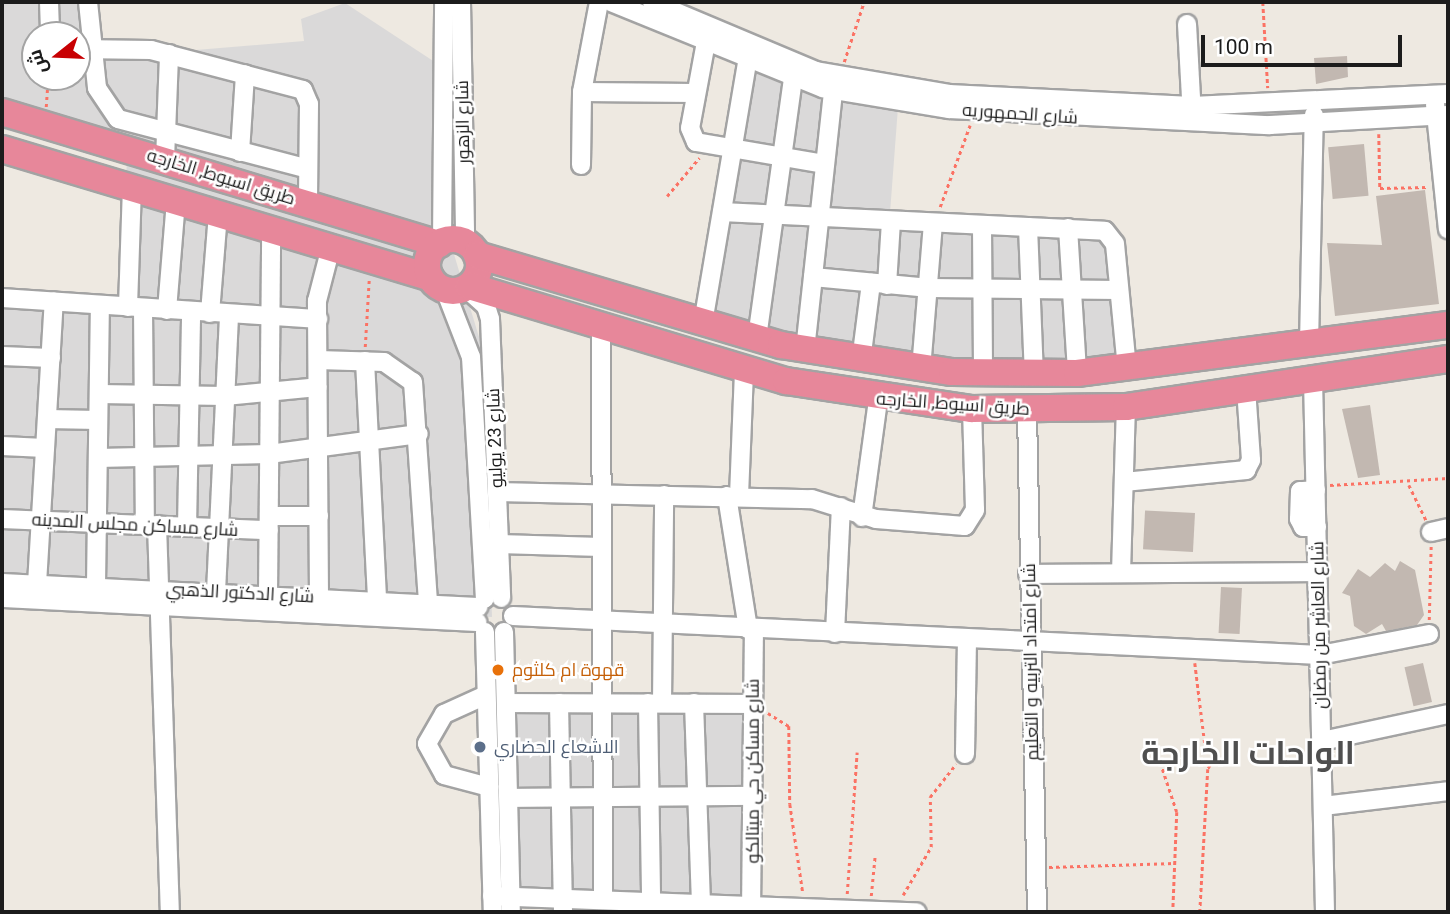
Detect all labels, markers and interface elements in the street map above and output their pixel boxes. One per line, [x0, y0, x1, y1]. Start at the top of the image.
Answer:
north arrow [21, 21, 91, 91]
scale bar [1205, 21, 1406, 65]
text: 100 m [1214, 35, 1273, 59]
text: ش [23, 47, 52, 77]
street label: شارع الزهور [451, 80, 475, 164]
street label: شارع الجمهوريه [961, 99, 1079, 129]
street label: طريق اسيوط, الخارجه [144, 144, 298, 210]
street label: شارع 23 يوليو [482, 388, 508, 488]
street label: طريق اسيوط, الخارجه [876, 388, 1030, 420]
street label: شارع مساكن مجلس المدينه [31, 509, 239, 541]
street label: شارع العاشر من رمضان [1307, 541, 1331, 709]
street label: شارع امتداد التربيه و التعليم [1018, 563, 1044, 761]
street label: شارع الدكتور الذهبي [165, 578, 315, 608]
place label: قهوة ام كلثوم [512, 659, 625, 681]
marker: قهوة ام كلثوم [490, 662, 506, 678]
street label: شارع مساكن حي ميتالكو [742, 679, 764, 863]
district label: الواحات الخارجة [1141, 734, 1355, 772]
place label: الاشعاع الحضاري [494, 736, 619, 758]
marker: الاشعاع الحضاري [472, 739, 488, 755]

